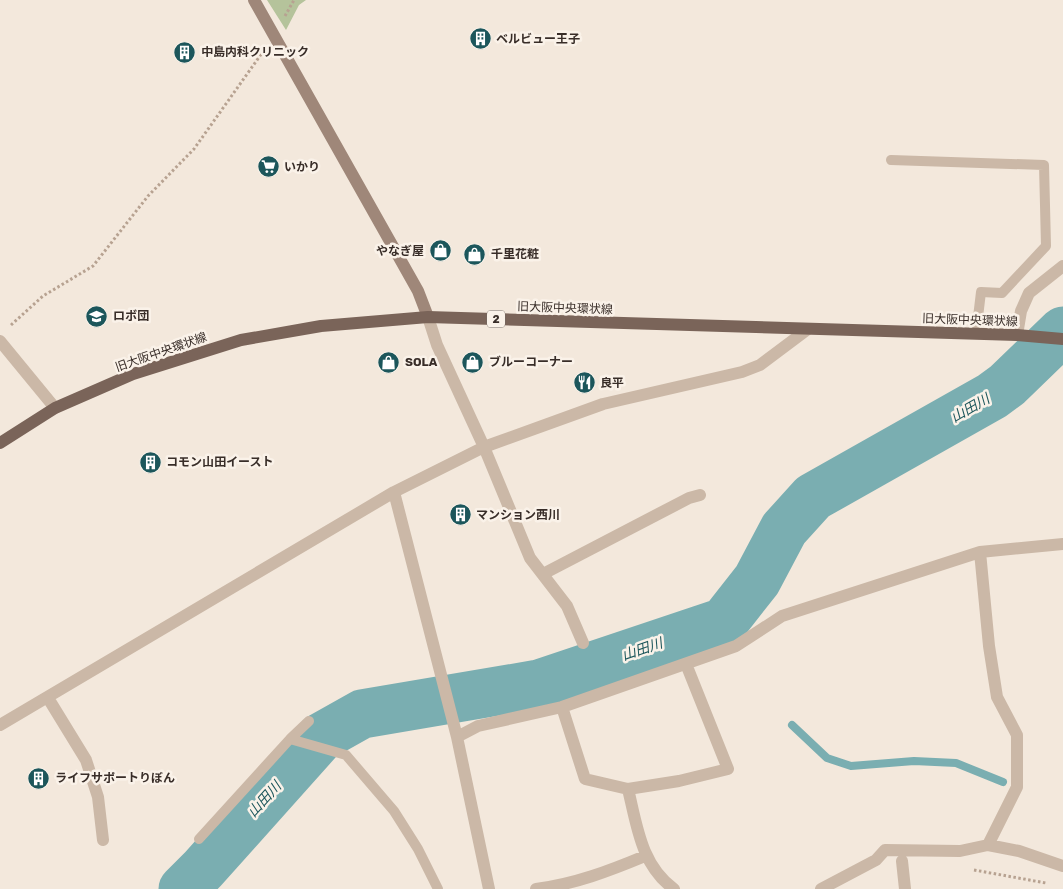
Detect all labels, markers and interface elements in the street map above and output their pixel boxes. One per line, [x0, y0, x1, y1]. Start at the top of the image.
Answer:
building icon: ベルビュー王子 [468, 27, 492, 51]
place label: ベルビュー王子 [496, 32, 580, 46]
building icon: 中島内科クリニック [173, 40, 197, 64]
place label: 中島内科クリニック [201, 45, 309, 59]
supermarket icon: いかり [256, 155, 280, 179]
place label: いかり [284, 160, 320, 174]
shop icon: やなぎ屋 [428, 239, 452, 263]
shop icon: 千里花粧 [463, 242, 487, 266]
place label: やなぎ屋 [376, 244, 424, 258]
place label: 千里花粧 [491, 247, 539, 261]
street label: 旧大阪中央環状線 [517, 299, 613, 317]
school or university icon: ロボ団 [85, 304, 109, 328]
place label: ロボ団 [113, 309, 149, 323]
road number: 2 [487, 310, 505, 328]
street label: 旧大阪中央環状線 [922, 311, 1018, 329]
street label: 旧大阪中央環状線 [113, 330, 209, 374]
shop icon: SOLA [377, 350, 401, 374]
shop icon: ブルーコーナー [461, 350, 485, 374]
place label: SOLA [405, 355, 438, 369]
place label: ブルーコーナー [489, 355, 573, 369]
restaurant icon: 良平 [572, 371, 596, 395]
place label: 良平 [600, 376, 624, 390]
water label: 山田川 [948, 390, 994, 426]
building icon: コモン山田イースト [138, 450, 162, 474]
place label: コモン山田イースト [166, 455, 273, 469]
building icon: マンション西川 [448, 503, 472, 527]
place label: マンション西川 [476, 508, 560, 522]
water label: 山田川 [620, 634, 667, 664]
building icon: ライフサポートりぼん [27, 766, 51, 790]
place label: ライフサポートりぼん [55, 771, 175, 785]
water label: 山田川 [244, 777, 286, 821]

